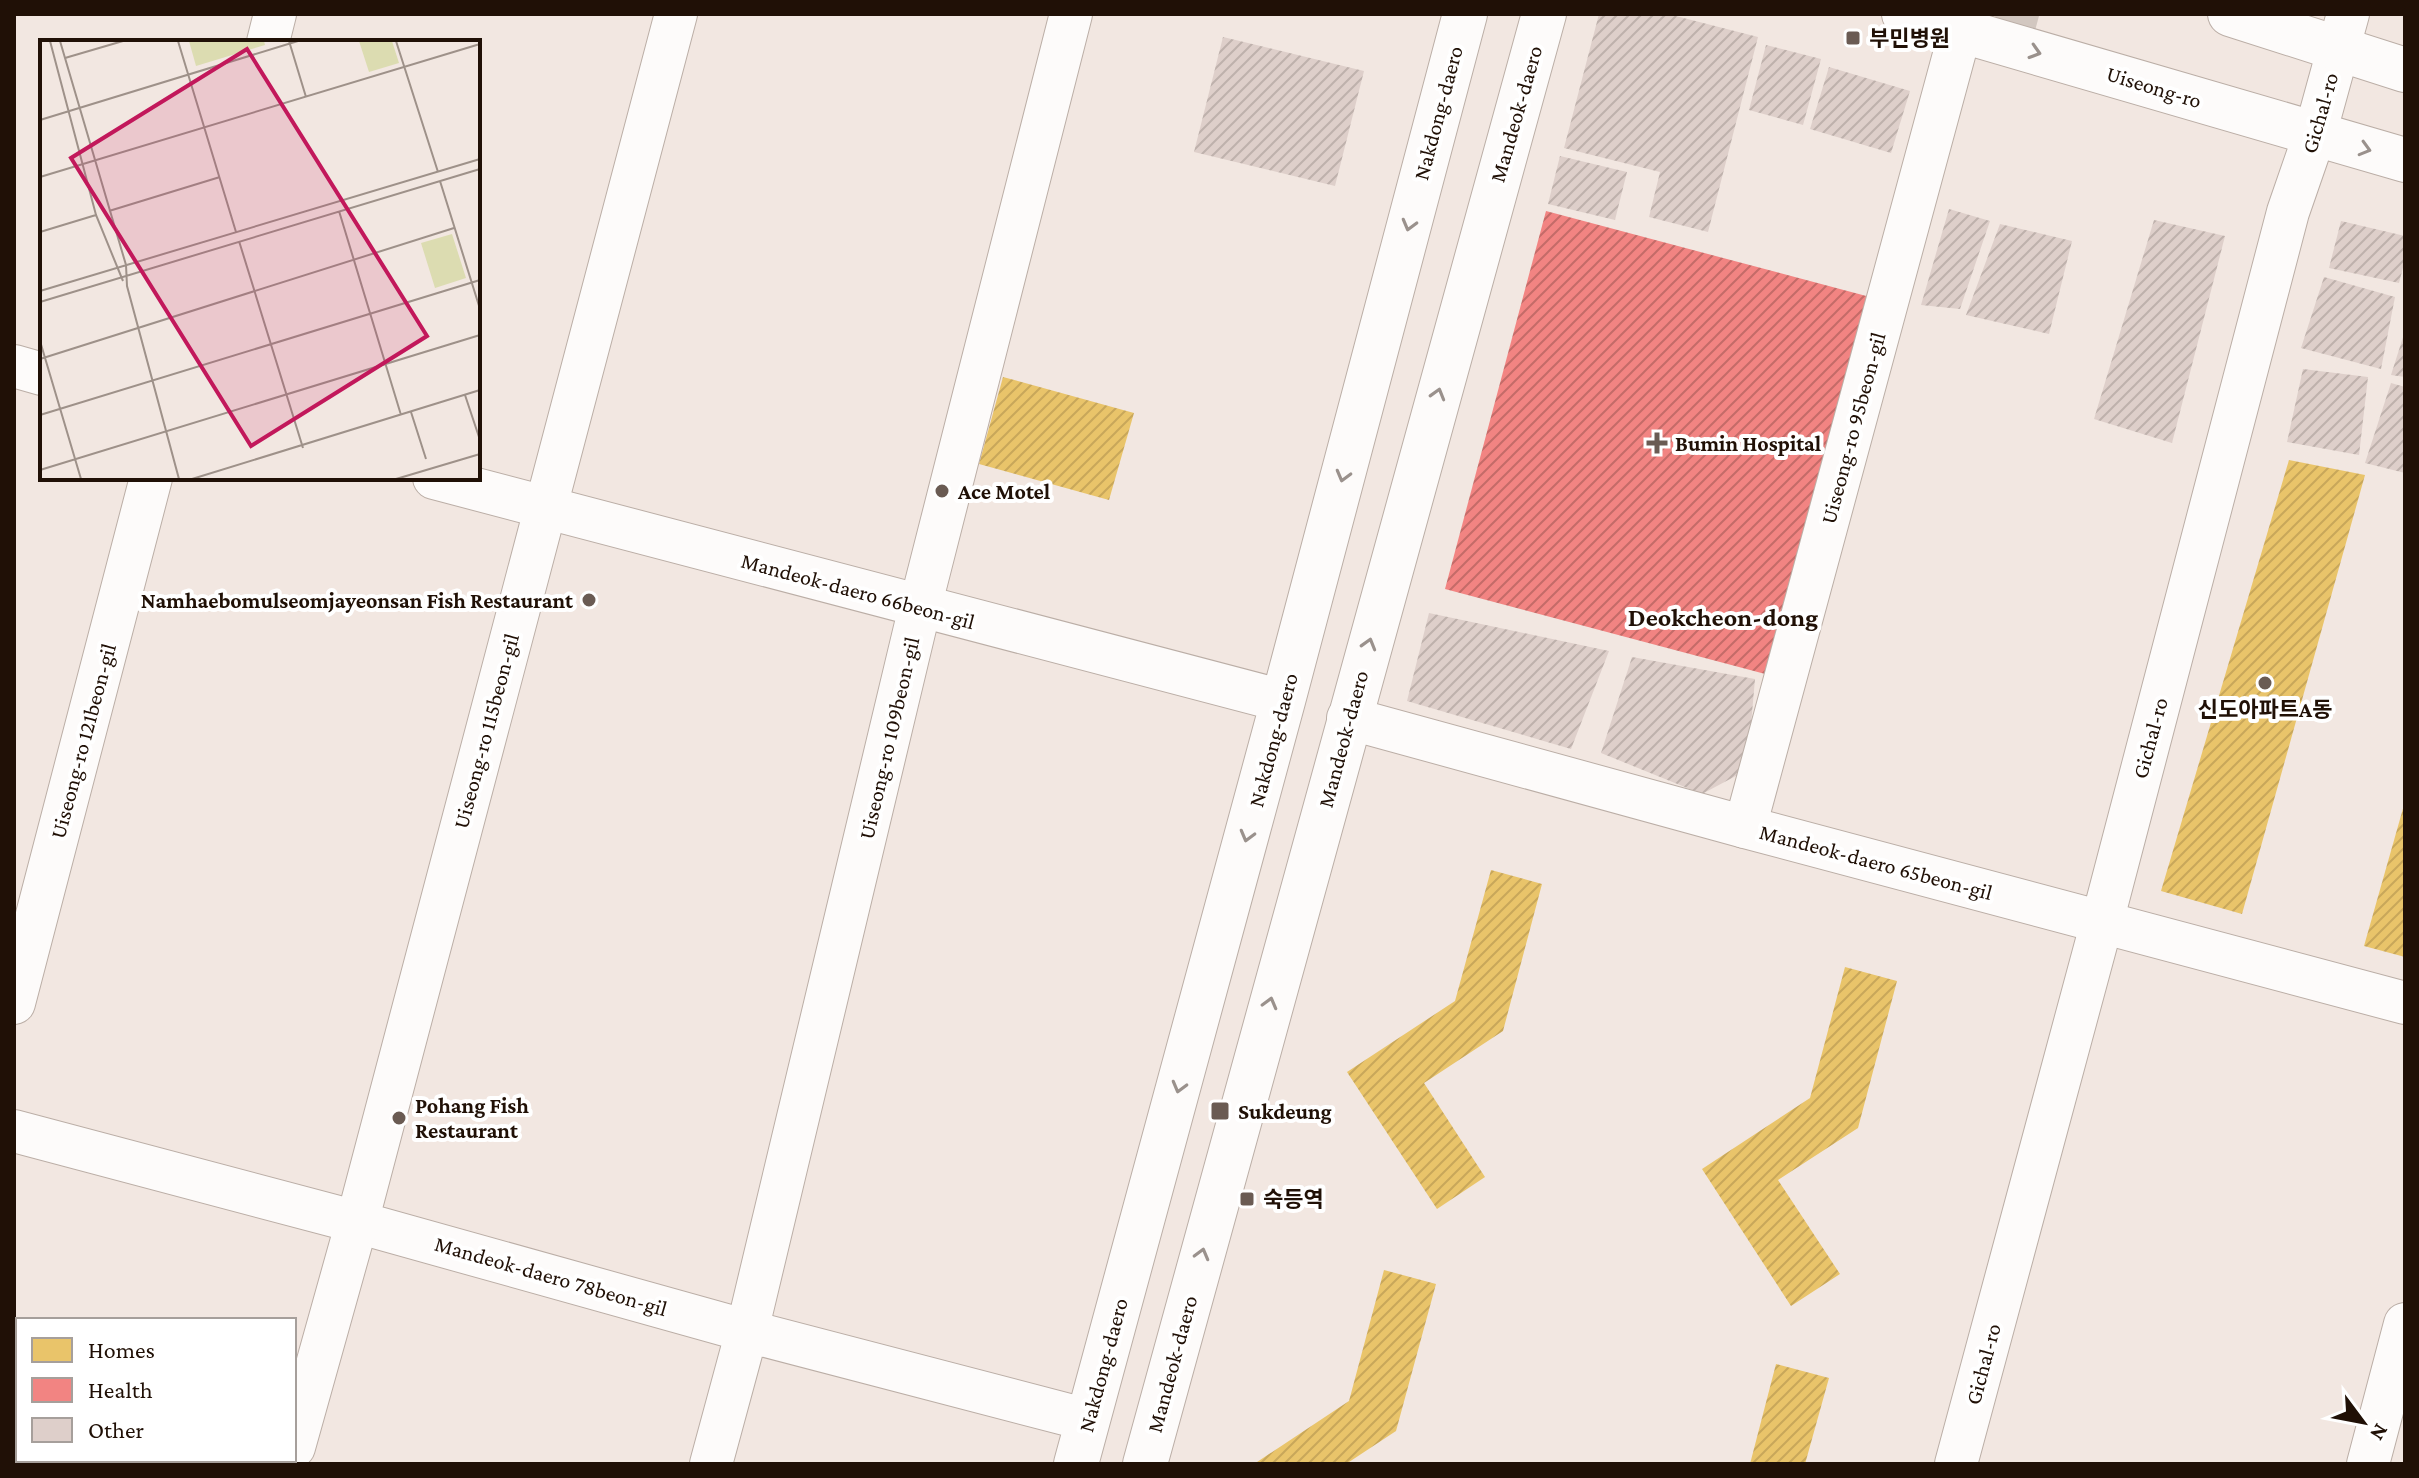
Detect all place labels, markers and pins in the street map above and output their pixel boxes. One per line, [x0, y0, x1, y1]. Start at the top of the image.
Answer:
place label: 부민병원 [1869, 26, 1950, 51]
marker: 부민병원 [1844, 29, 1862, 47]
place label: Bumin Hospital [1675, 431, 1822, 456]
marker: Bumin Hospital [1646, 432, 1668, 454]
place label: Ace Motel [957, 479, 1051, 504]
marker: Ace Motel [933, 482, 951, 500]
place label: Namhaebomulseomjayeonsan Fish Restaurant [141, 588, 574, 613]
marker: Namhaebomulseomjayeonsan Fish Restaurant [580, 591, 598, 609]
marker: 신도아파트A동 [2256, 674, 2274, 692]
place label: 신도아파트A동 [2198, 697, 2332, 722]
place label: Pohang Fish Restaurant [415, 1093, 529, 1143]
place label: Sukdeung [1238, 1099, 1332, 1124]
marker: Sukdeung [1209, 1100, 1231, 1122]
marker: Pohang Fish Restaurant [390, 1109, 408, 1127]
place label: 숙등역 [1263, 1187, 1324, 1212]
marker: 숙등역 [1238, 1190, 1256, 1208]

